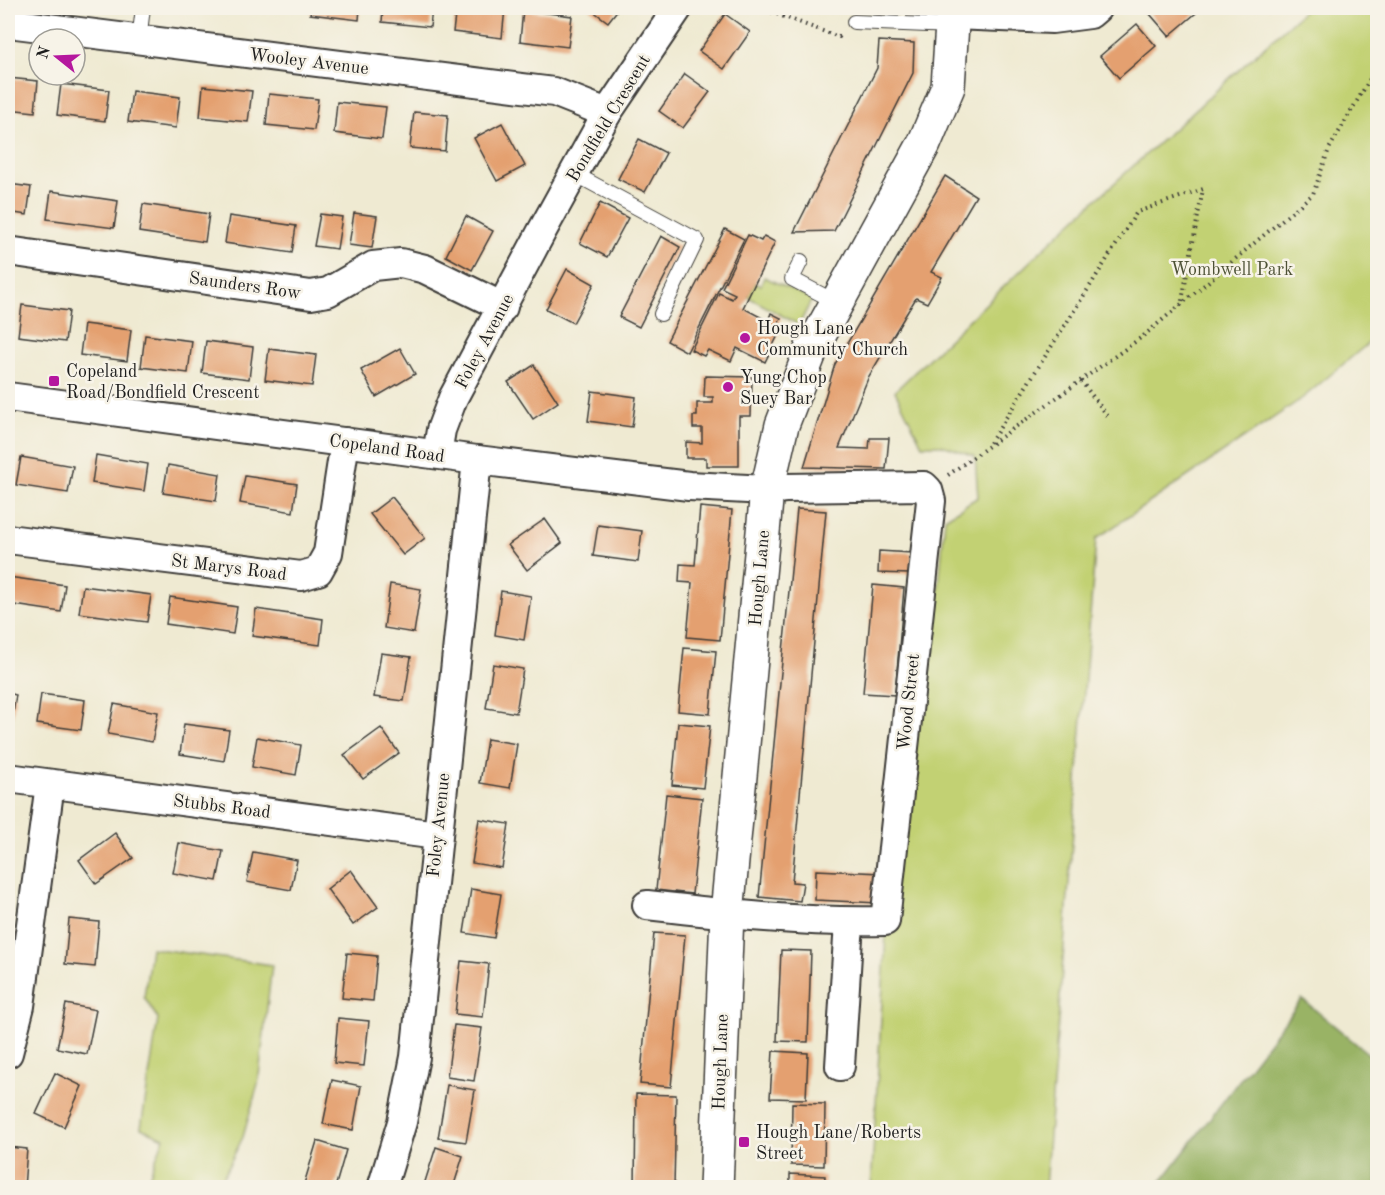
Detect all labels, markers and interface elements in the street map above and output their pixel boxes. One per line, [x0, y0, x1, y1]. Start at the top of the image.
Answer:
north arrow [27, 27, 87, 87]
text: N [35, 44, 54, 61]
street label: Wooley Avenue [248, 46, 370, 78]
street label: Bondfield Crescent [564, 52, 654, 185]
park label: Wombwell Park [1171, 261, 1293, 279]
street label: Saunders Row [188, 269, 302, 303]
street label: Foley Avenue [452, 291, 517, 392]
place label: Hough Lane Community Church [757, 320, 908, 359]
marker: Hough Lane Community Church [738, 331, 752, 345]
place label: Copeland Road/Bondfield Crescent [66, 363, 259, 402]
place label: Yung Chop Suey Bar [740, 369, 827, 408]
marker: Copeland Road/Bondfield Crescent [47, 374, 61, 388]
marker: Yung Chop Suey Bar [721, 380, 735, 394]
street label: Copeland Road [328, 432, 446, 466]
street label: Hough Lane [747, 529, 773, 627]
street label: St Marys Road [170, 552, 288, 584]
street label: Wood Street [895, 653, 923, 752]
street label: Foley Avenue [425, 772, 453, 878]
street label: Stubbs Road [172, 792, 272, 822]
street label: Hough Lane [710, 1014, 732, 1110]
place label: Hough Lane/Roberts Street [756, 1124, 921, 1163]
marker: Hough Lane/Roberts Street [737, 1135, 751, 1149]

